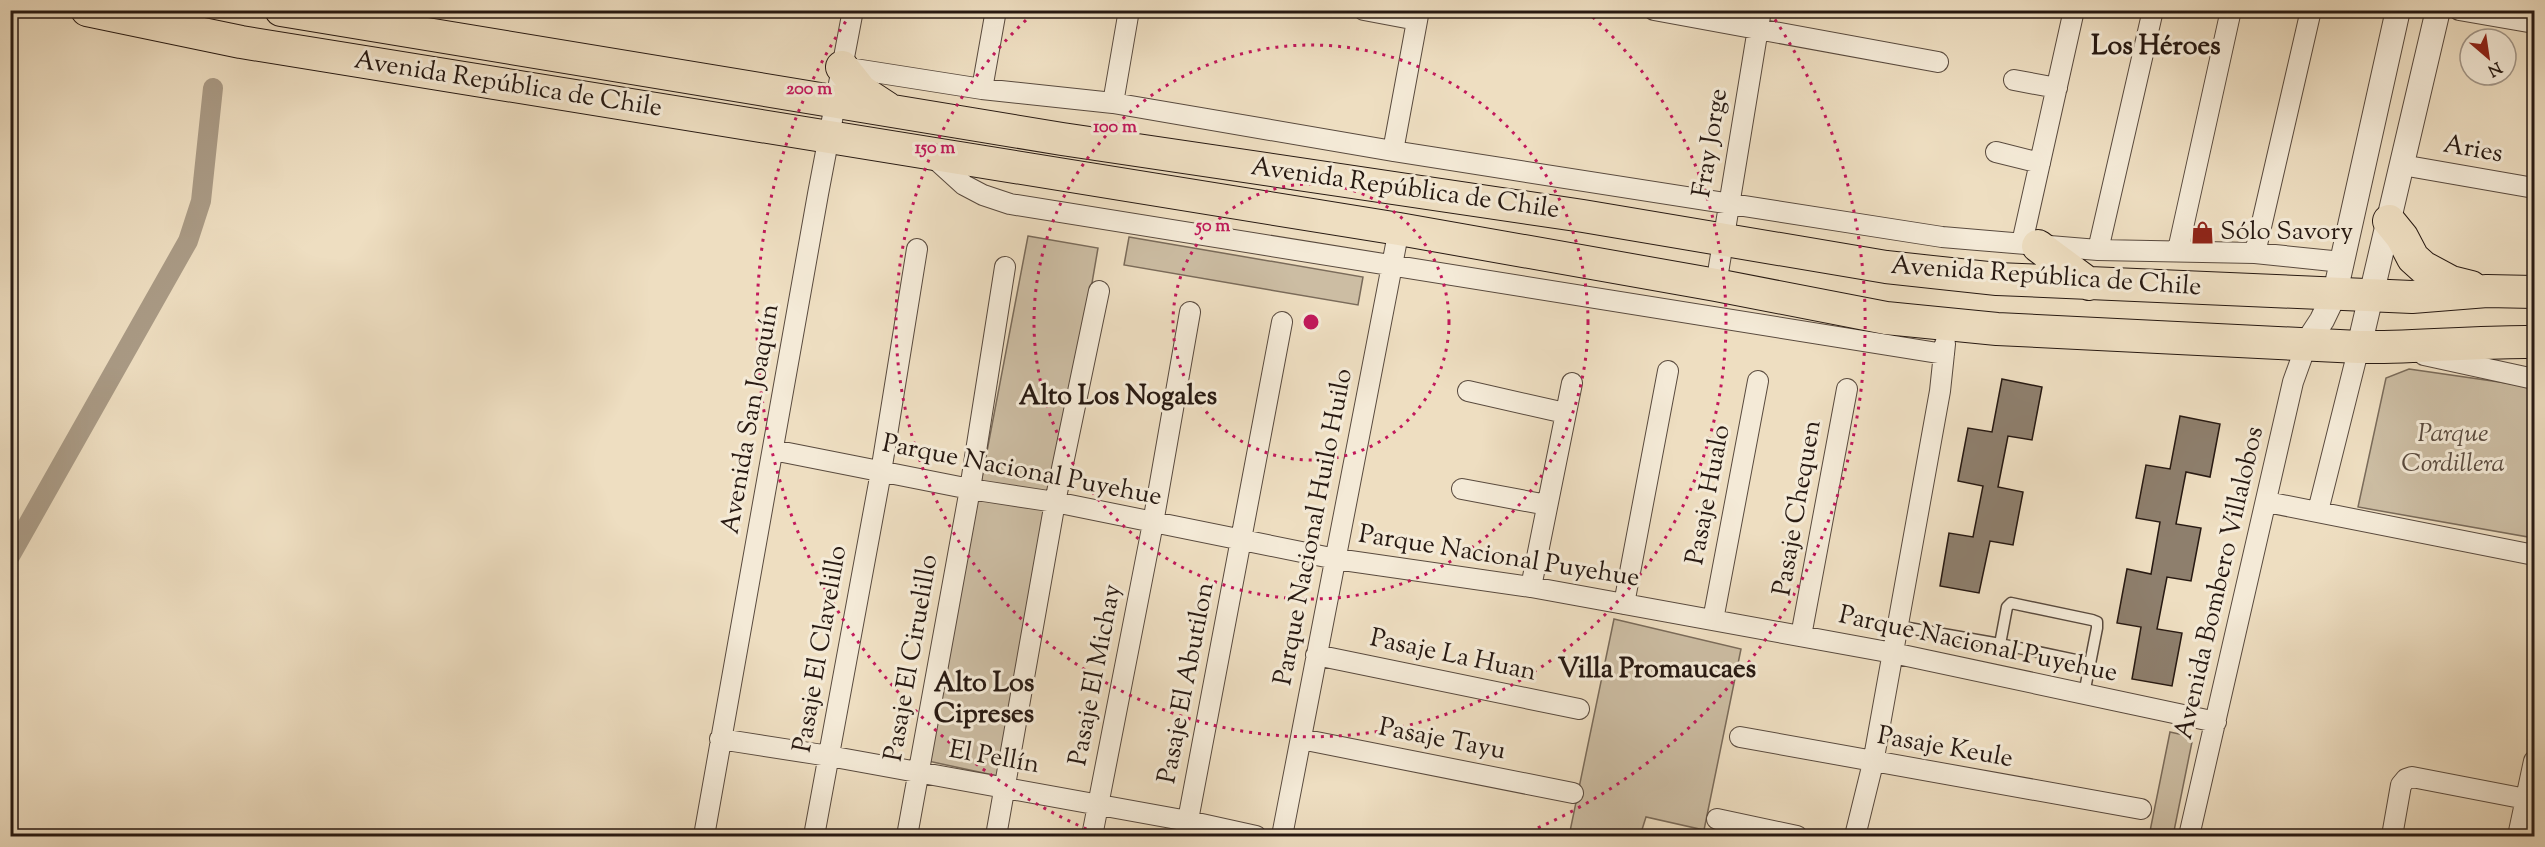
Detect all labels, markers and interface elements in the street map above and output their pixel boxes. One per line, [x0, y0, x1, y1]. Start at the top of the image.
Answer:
north arrow [2458, 27, 2518, 87]
district label: Los Héroes [2091, 28, 2221, 67]
street label: Avenida República de Chile [351, 42, 665, 128]
text: N [2483, 55, 2505, 81]
text: 200 m [786, 77, 832, 103]
street label: Fray Jorge [1684, 86, 1738, 200]
text: 100 m [1093, 115, 1137, 141]
street label: Aries [2440, 127, 2506, 173]
text: 150 m [915, 136, 955, 162]
street label: Avenida República de Chile [1248, 149, 1562, 229]
text: 50 m [1194, 214, 1230, 240]
place label: Sólo Savory [2220, 214, 2353, 251]
shop icon: Sólo Savory [2189, 219, 2215, 245]
street label: Avenida República de Chile [1890, 248, 2202, 306]
street label: Avenida San Joaquín [713, 301, 789, 537]
centre of rings [1301, 312, 1321, 332]
street label: Parque Nacional Huilo Huilo [1265, 365, 1363, 689]
district label: Alto Los Nogales [1019, 378, 1218, 417]
park label: Parque Cordillera [2401, 416, 2505, 483]
street label: Pasaje Chequen [1764, 417, 1832, 599]
street label: Pasaje Hualo [1677, 422, 1741, 568]
street label: Avenida Bombero Villalobos [2166, 423, 2274, 743]
street label: Parque Nacional Puyehue [879, 426, 1165, 516]
street label: Parque Nacional Puyehue [1356, 517, 1642, 597]
street label: Pasaje El Clavelillo [785, 543, 857, 755]
street label: Pasaje El Ciruelillo [876, 552, 948, 764]
street label: Pasaje El Abutilon [1149, 579, 1225, 787]
street label: Pasaje El Michay [1060, 581, 1132, 769]
street label: Parque Nacional Puyehue [1835, 597, 2121, 693]
street label: Pasaje La Huan [1366, 620, 1540, 692]
district label: Villa Promaucaes [1558, 651, 1757, 690]
district label: Alto Los Cipreses [934, 665, 1035, 735]
street label: Pasaje Tayu [1375, 710, 1509, 770]
street label: Pasaje Keule [1874, 718, 2016, 778]
street label: El Pellín [946, 732, 1042, 784]

